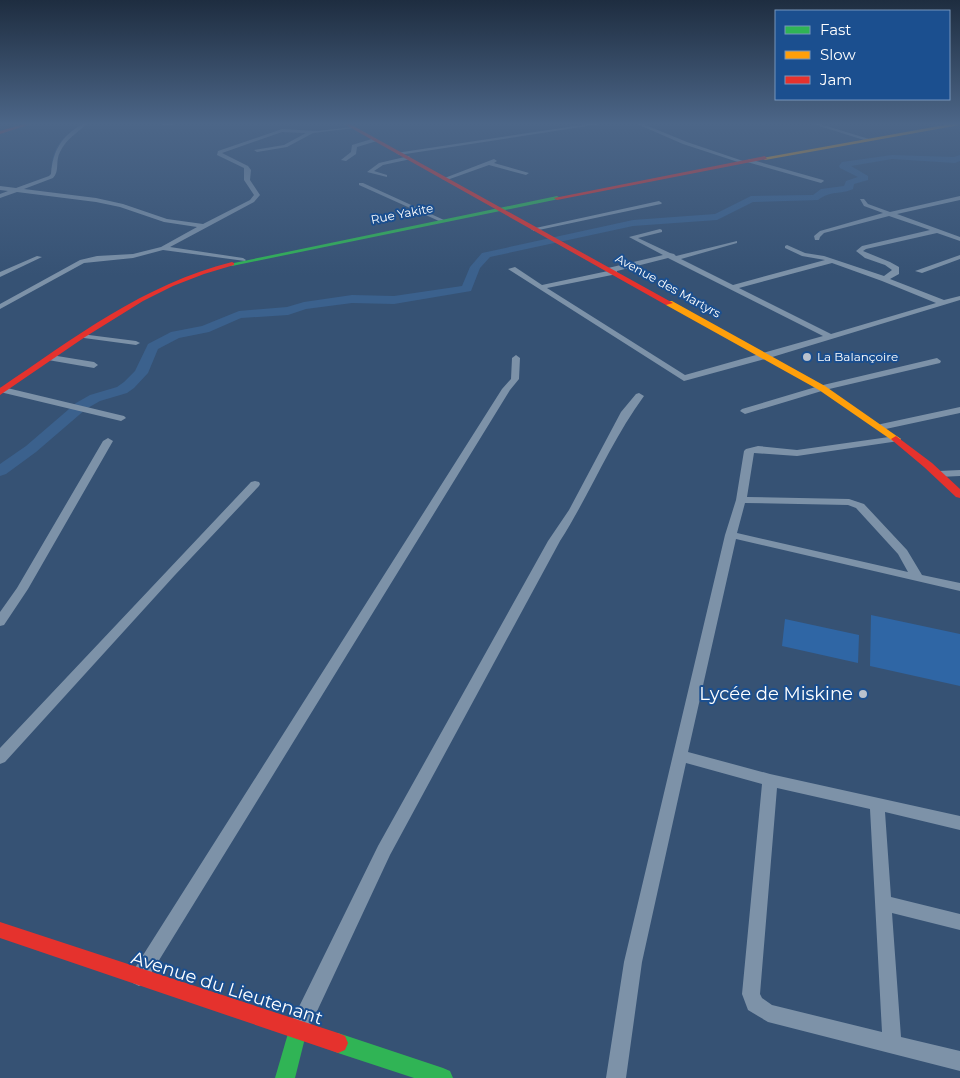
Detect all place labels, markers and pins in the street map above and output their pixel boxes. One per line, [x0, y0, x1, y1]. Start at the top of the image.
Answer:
place label: La Balançoire [817, 349, 898, 364]
marker: La Balançoire [801, 351, 813, 363]
place label: Lycée de Miskine [699, 683, 853, 705]
marker: Lycée de Miskine [857, 688, 869, 700]

